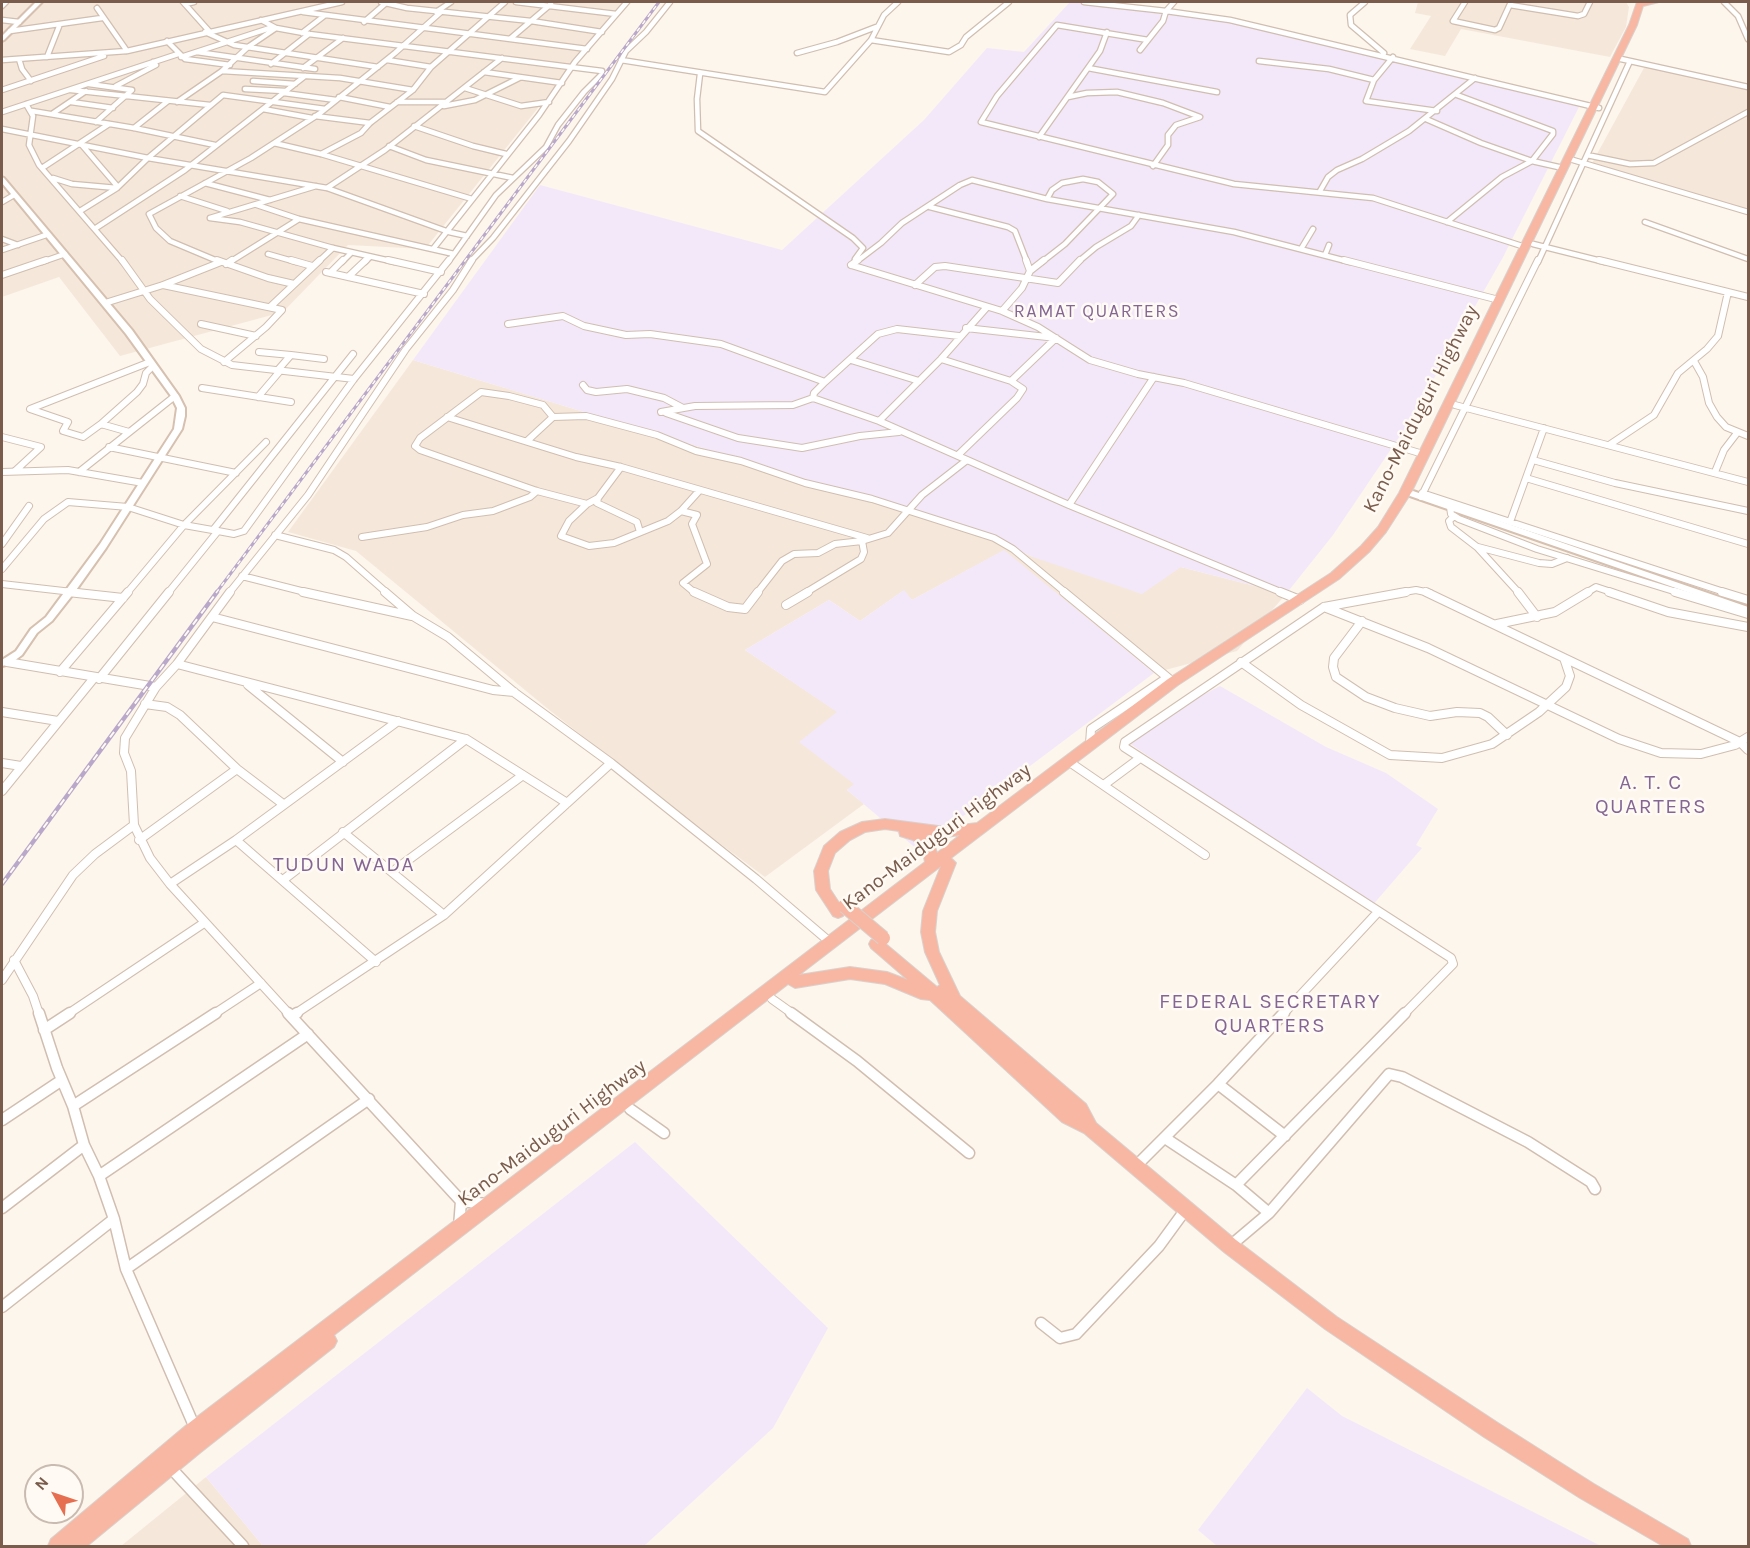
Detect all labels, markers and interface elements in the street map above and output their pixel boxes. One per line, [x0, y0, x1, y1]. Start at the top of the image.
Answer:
district label: RAMAT QUARTERS [1014, 301, 1180, 323]
street label: Kano-Maiduguri Highway [1358, 301, 1484, 517]
street label: Kano-Maiduguri Highway [838, 758, 1036, 916]
district label: A. T. C QUARTERS [1595, 770, 1707, 820]
district label: TUDUN WADA [273, 852, 415, 878]
district label: FEDERAL SECRETARY QUARTERS [1159, 989, 1381, 1039]
street label: Kano-Maiduguri Highway [453, 1054, 651, 1212]
north arrow [24, 1464, 84, 1524]
text: N [30, 1473, 52, 1494]

